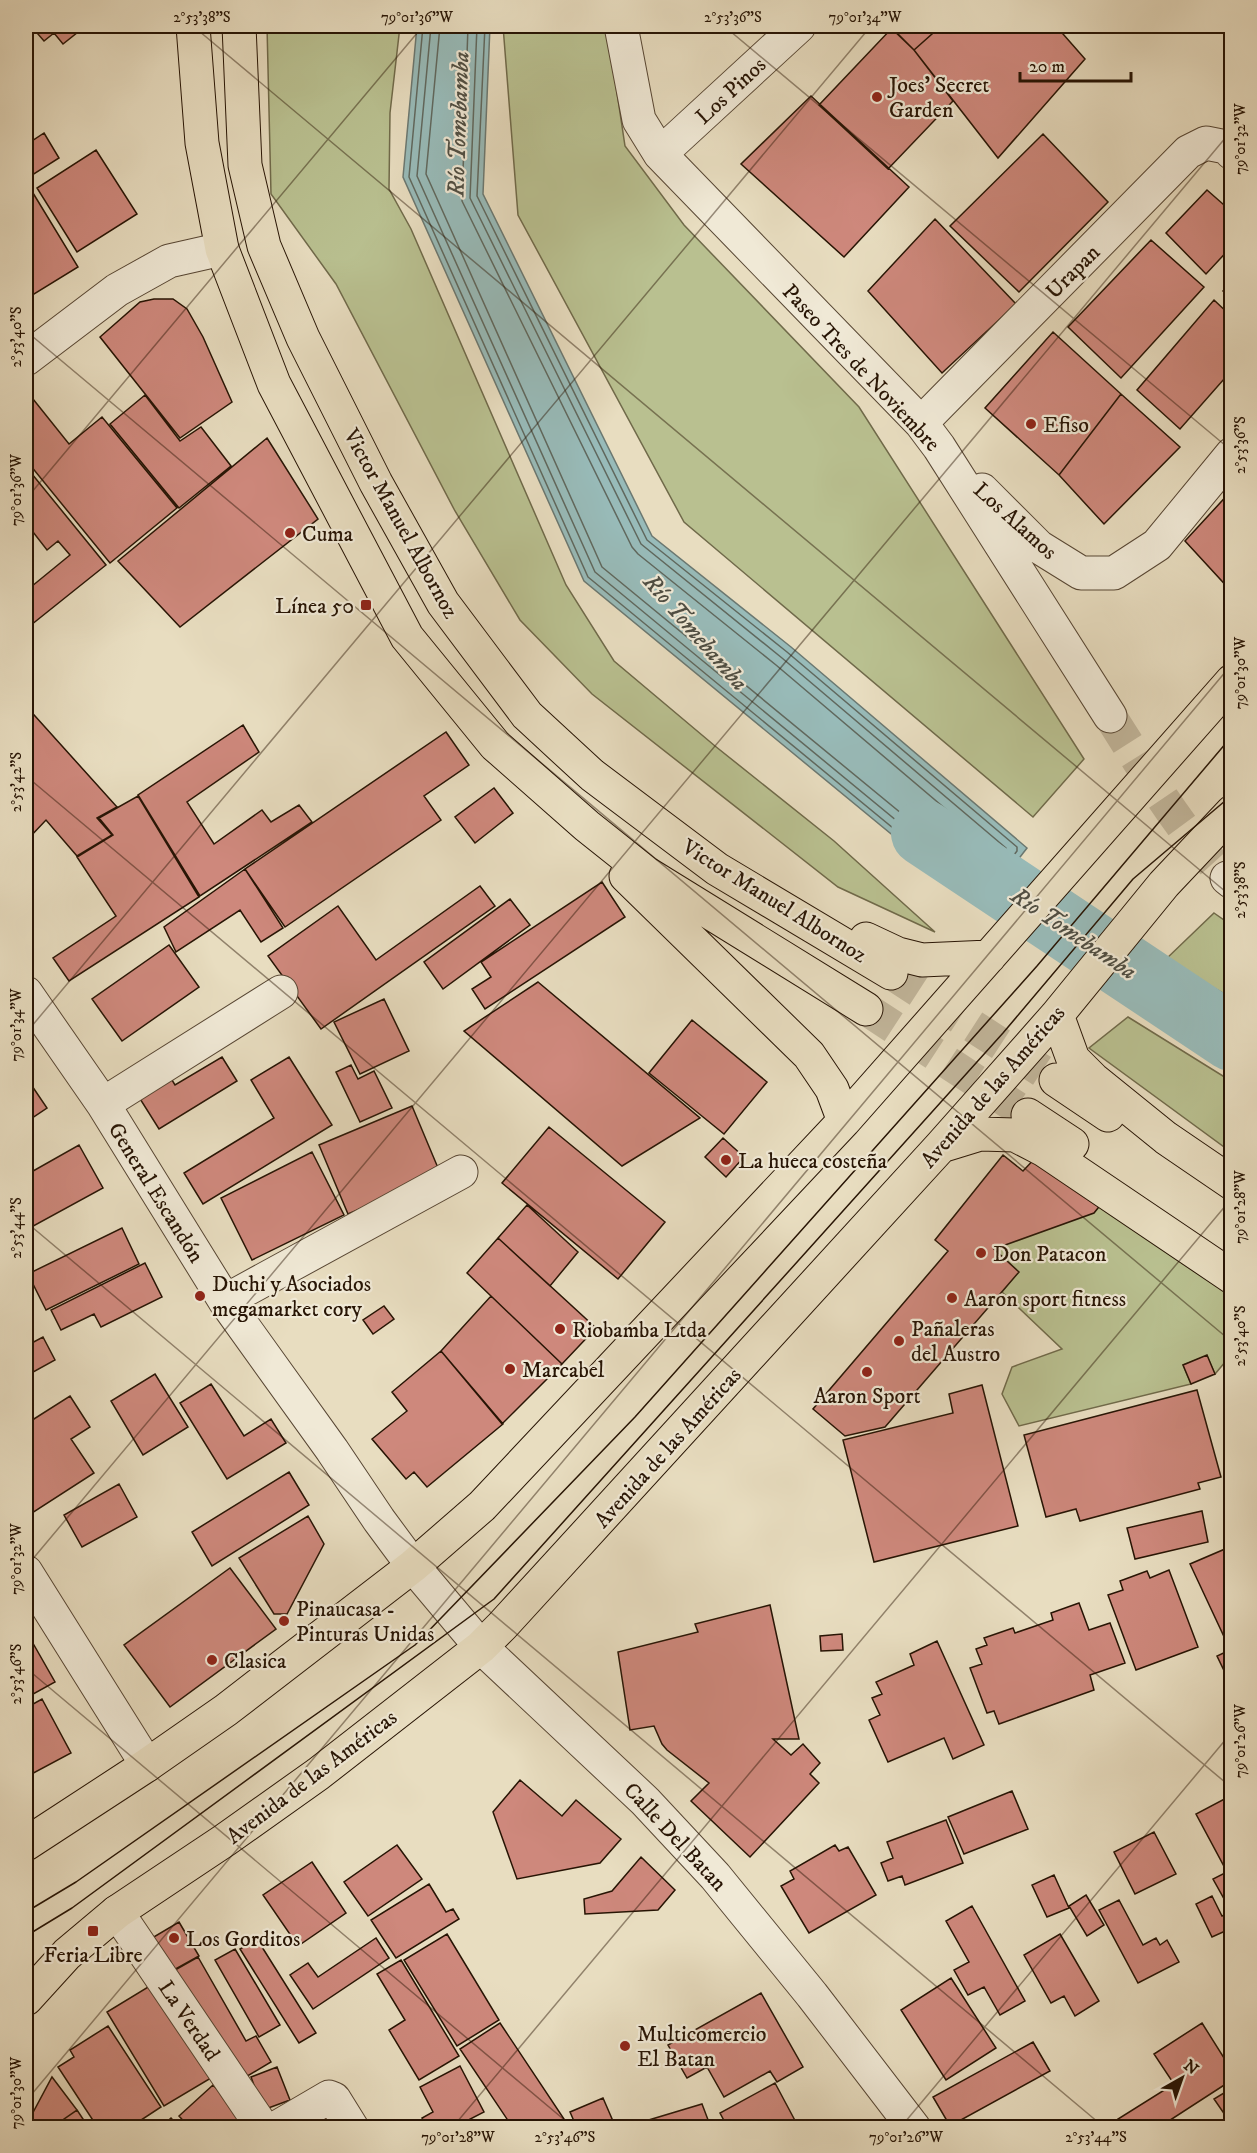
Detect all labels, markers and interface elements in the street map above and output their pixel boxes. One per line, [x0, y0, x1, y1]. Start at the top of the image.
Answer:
text: 2°53'38"S [173, 8, 231, 27]
text: 79°01'36"W [381, 8, 453, 27]
text: 2°53'36"S [704, 8, 762, 27]
text: 79°01'34"W [829, 8, 902, 27]
scale bar [1020, 45, 1131, 83]
water label: Río Tomebamba [441, 51, 477, 198]
street label: Los Pinos [690, 52, 772, 130]
text: 20 m [1029, 56, 1065, 78]
place label: Joes' Secret Garden [887, 72, 989, 124]
marker: Joes' Secret Garden [870, 90, 884, 104]
text: 79°01'32"W [1231, 103, 1250, 175]
street label: Urapan [1040, 239, 1106, 305]
street label: Paseo Tres de Noviembre [776, 279, 946, 457]
text: 2°53'40"S [7, 306, 26, 368]
place label: Efiso [1043, 412, 1089, 439]
text: 2°53'36"S [1231, 416, 1250, 474]
marker: Efiso [1024, 417, 1038, 431]
street label: Victor Manuel Albornoz [337, 423, 464, 624]
text: 79°01'36"W [7, 454, 26, 526]
street label: Los Alamos [968, 477, 1062, 566]
place label: Cuma [302, 521, 354, 548]
marker: Cuma [283, 526, 297, 540]
water label: Río Tomebamba [636, 567, 754, 697]
place label: Línea 50 [275, 593, 354, 620]
marker: Línea 50 [359, 598, 373, 612]
text: 79°01'30"W [1231, 637, 1250, 709]
text: 2°53'42"S [7, 752, 26, 812]
street label: Victor Manuel Albornoz [676, 833, 872, 969]
text: 2°53'38"S [1231, 861, 1250, 919]
water label: Río Tomebamba [1004, 880, 1142, 987]
text: 79°01'34"W [7, 988, 26, 1061]
street label: Avenida de las Américas [915, 1000, 1071, 1174]
street label: General Escandón [102, 1118, 210, 1268]
place label: La hueca costeña [738, 1148, 888, 1175]
marker: La hueca costeña [719, 1153, 733, 1167]
text: 79°01'28"W [1231, 1170, 1250, 1244]
text: 2°53'44"S [7, 1197, 26, 1259]
place label: Don Patacon [993, 1241, 1107, 1268]
marker: Don Patacon [974, 1246, 988, 1260]
place label: Duchi y Asociados megamarket cory [212, 1271, 371, 1323]
place label: Aaron sport fitness [964, 1286, 1126, 1313]
marker: Duchi y Asociados megamarket cory [193, 1289, 207, 1303]
marker: Aaron sport fitness [945, 1291, 959, 1305]
text: 2°53'40"S [1231, 1305, 1250, 1367]
place label: Pañaleras del Austro [911, 1316, 1000, 1368]
place label: Riobamba Ltda [572, 1317, 707, 1344]
marker: Riobamba Ltda [553, 1322, 567, 1336]
marker: Pañaleras del Austro [892, 1334, 906, 1348]
place label: Marcabel [522, 1357, 605, 1384]
marker: Marcabel [503, 1362, 517, 1376]
street label: Avenida de las Américas [589, 1362, 747, 1534]
marker: Aaron Sport [860, 1365, 874, 1379]
place label: Aaron Sport [814, 1383, 920, 1410]
text: 79°01'32"W [7, 1523, 26, 1595]
place label: Pinaucasa - Pinturas Unidas [296, 1596, 434, 1648]
marker: Pinaucasa - Pinturas Unidas [277, 1614, 291, 1628]
text: 2°53'46"S [7, 1643, 26, 1704]
place label: Clasica [224, 1648, 287, 1675]
marker: Clasica [205, 1653, 219, 1667]
street label: Avenida de las Américas [221, 1704, 403, 1850]
text: 79°01'26"W [1231, 1704, 1250, 1778]
street label: Calle Del Batan [618, 1777, 732, 1897]
marker: Feria Libre [86, 1924, 100, 1938]
place label: Los Gorditos [186, 1926, 300, 1953]
marker: Los Gorditos [167, 1931, 181, 1945]
place label: Feria Libre [43, 1942, 143, 1969]
street label: La Verdad [152, 1975, 225, 2066]
place label: Multicomercio El Batan [637, 2021, 766, 2073]
marker: Multicomercio El Batan [618, 2039, 632, 2053]
north arrow [1152, 2048, 1212, 2108]
text: N [1180, 2055, 1202, 2079]
text: 79°01'30"W [7, 2057, 26, 2129]
text: 79°01'28"W [421, 2128, 495, 2147]
text: 2°53'46"S [535, 2128, 596, 2147]
text: 79°01'26"W [869, 2128, 943, 2147]
text: 2°53'44"S [1065, 2128, 1127, 2147]

